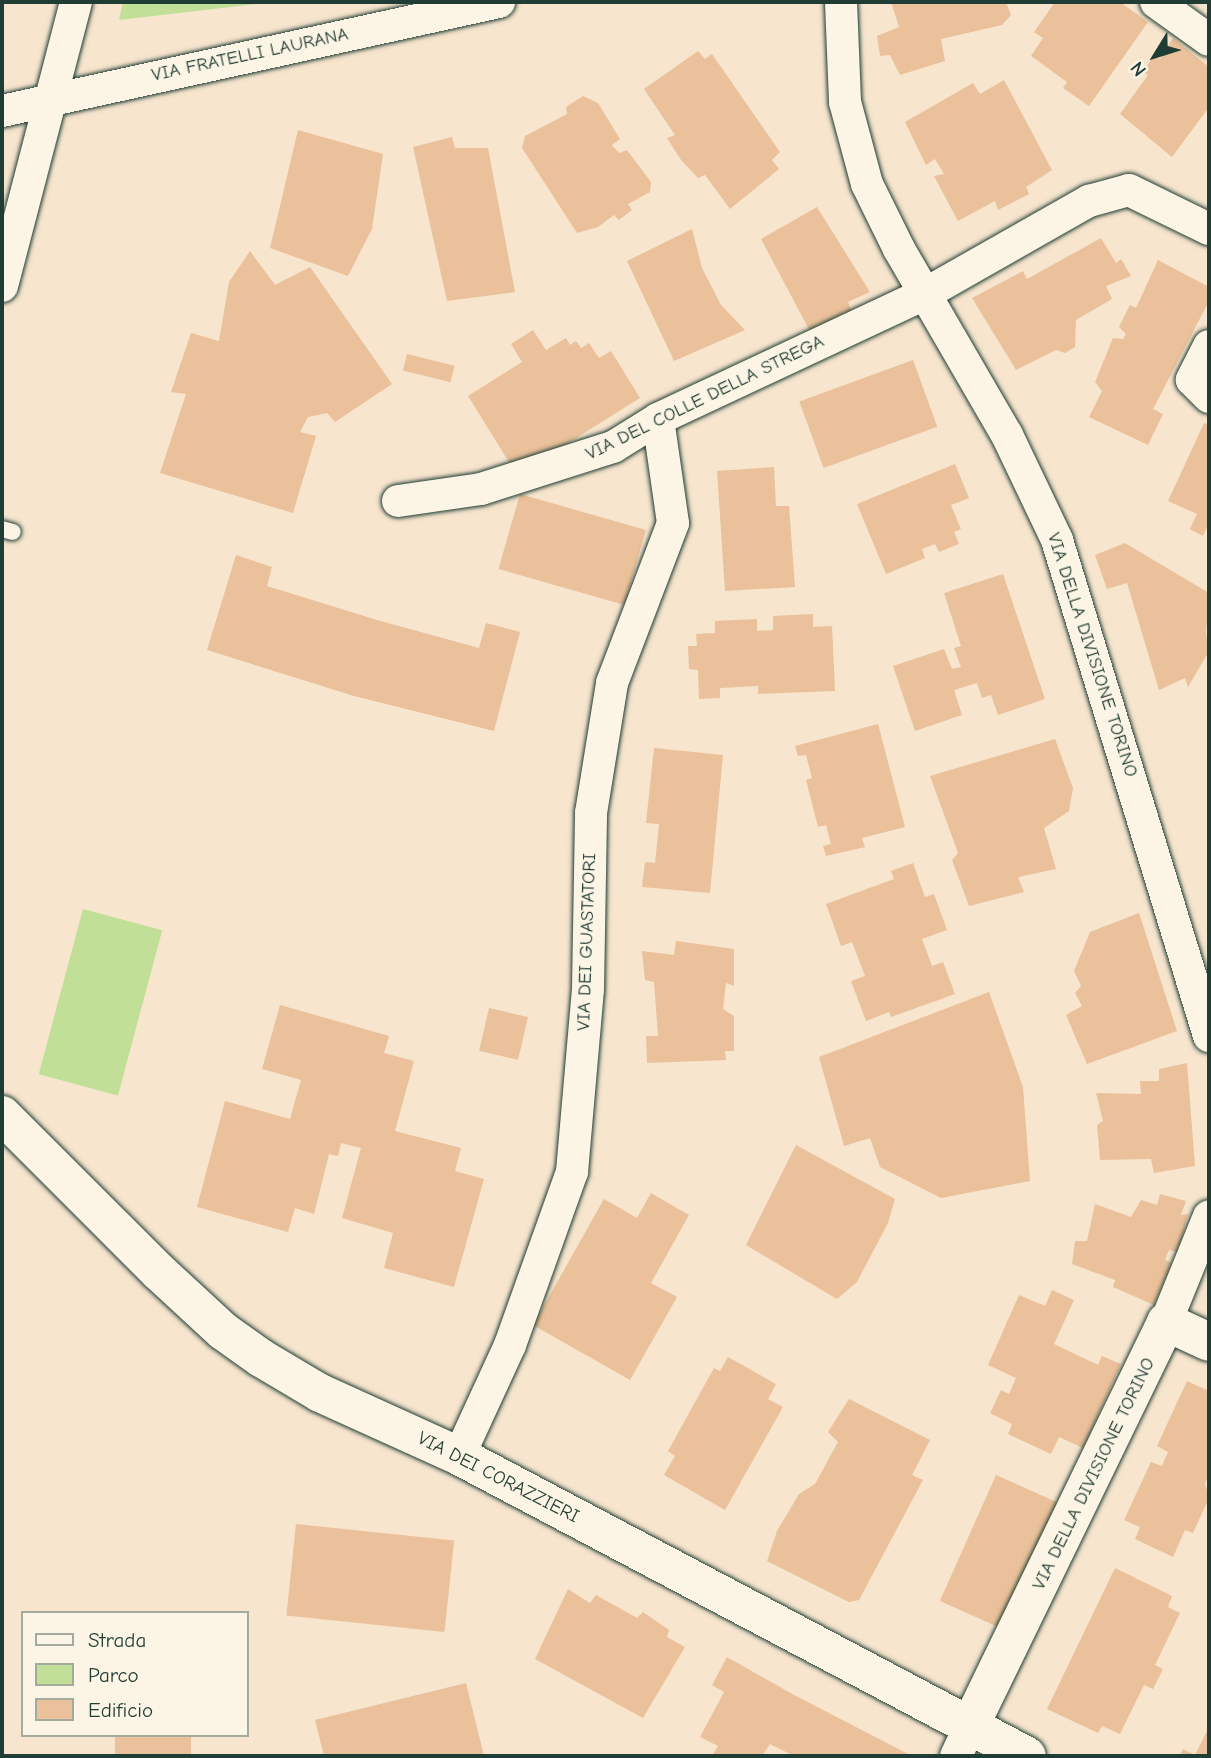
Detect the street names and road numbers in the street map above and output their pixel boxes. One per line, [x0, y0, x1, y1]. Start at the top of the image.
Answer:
street label: VIA FRATELLI LAURANA [149, 23, 351, 87]
street label: VIA DEL COLLE DELLA STREGA [582, 330, 828, 466]
street label: VIA DELLA DIVISIONE TORINO [1042, 530, 1142, 780]
street label: VIA DEI GUASTATORI [573, 853, 601, 1031]
street label: VIA DELLA DIVISIONE TORINO [1028, 1354, 1160, 1594]
street label: VIA DEI CORAZZIERI [413, 1427, 583, 1529]

